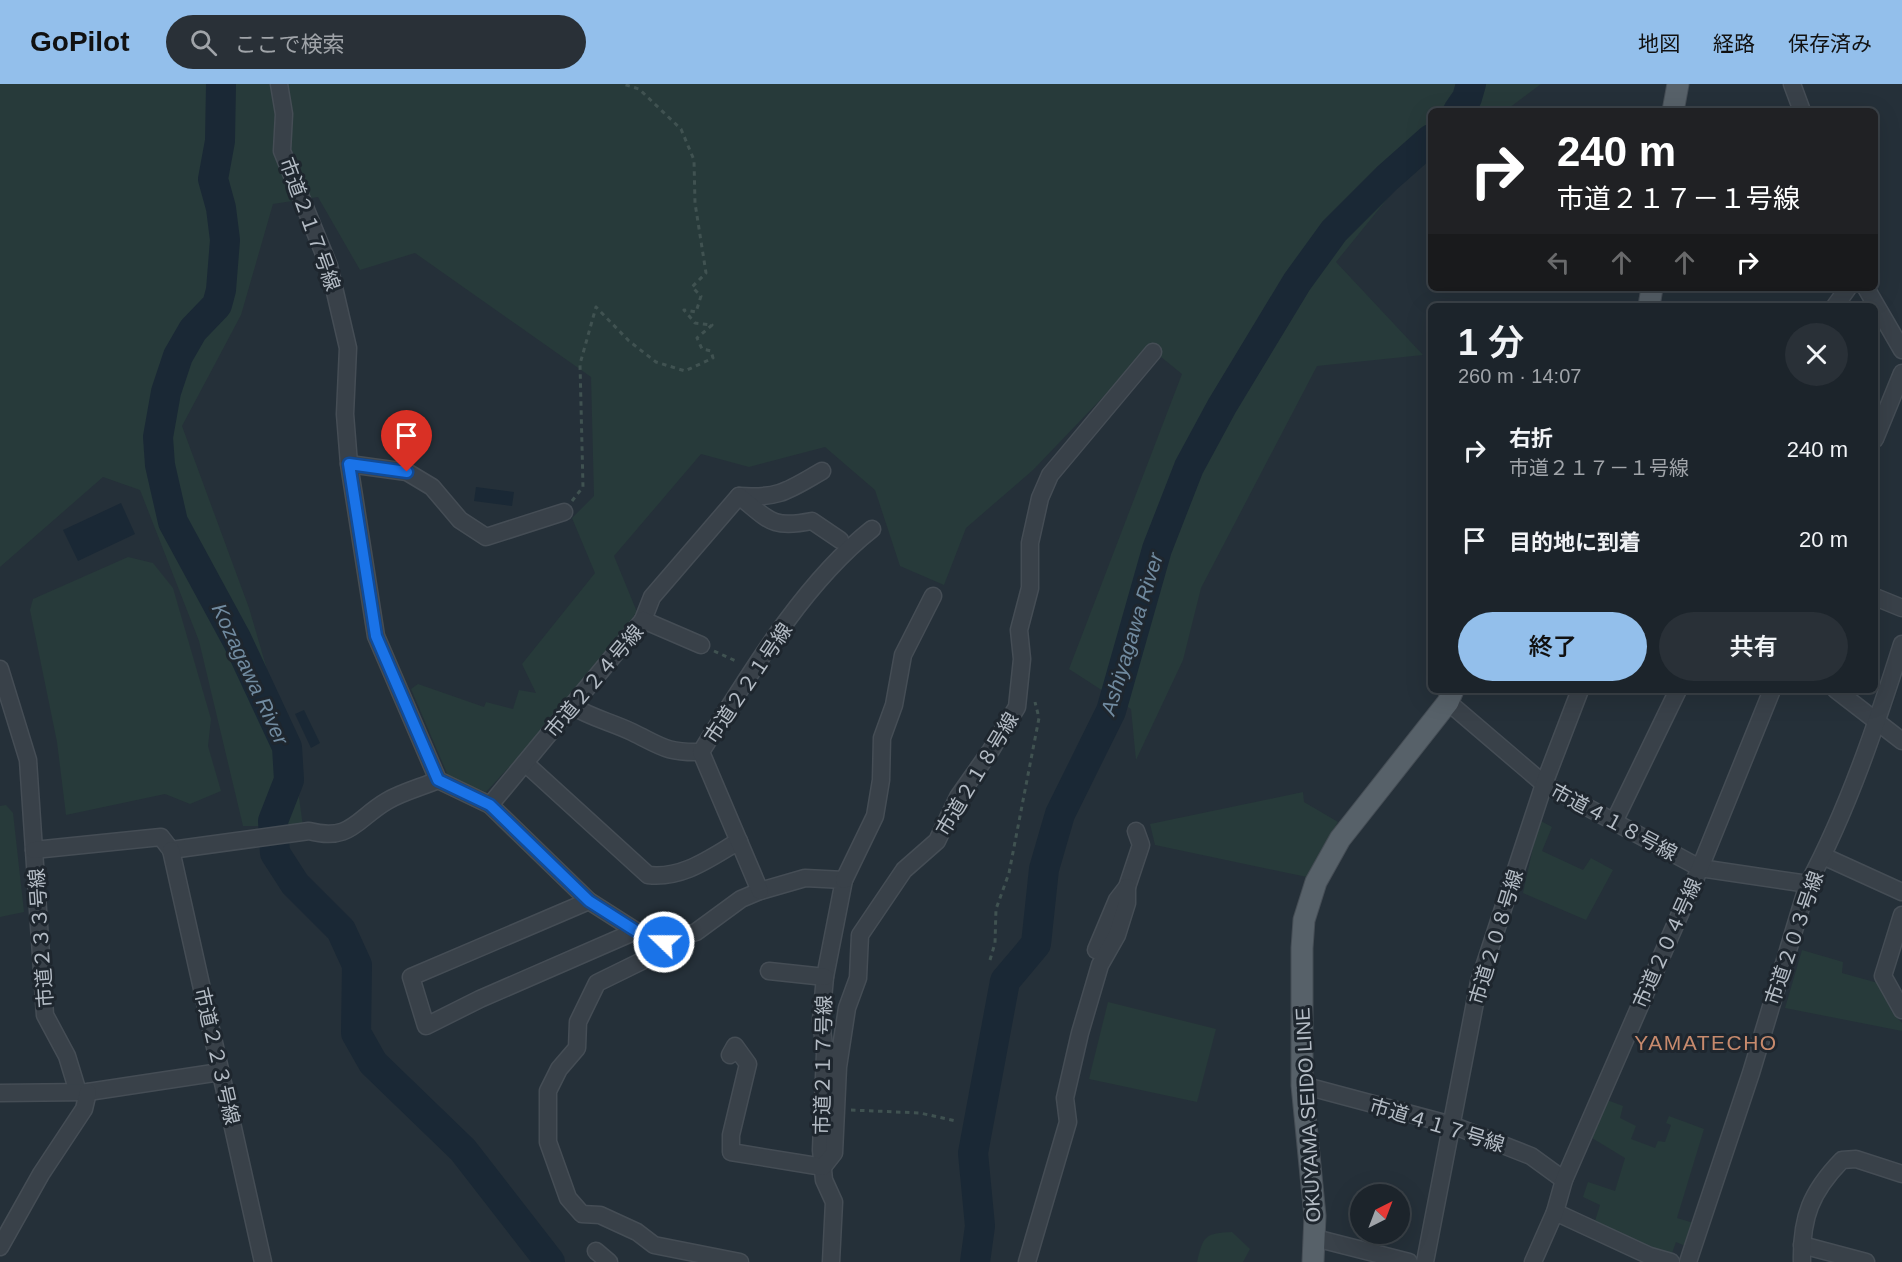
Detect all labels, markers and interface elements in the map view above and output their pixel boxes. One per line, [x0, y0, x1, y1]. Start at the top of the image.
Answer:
search box [166, 15, 586, 69]
text: GoPilot [30, 26, 130, 57]
icon: search [187, 26, 220, 59]
text: ここで検索 [235, 32, 345, 57]
text: 地図 [1638, 32, 1680, 55]
text: 経路 [1713, 32, 1755, 55]
text: 保存済み [1788, 32, 1872, 55]
text: 240 m [1557, 128, 1676, 175]
icon: right [1458, 132, 1536, 210]
street label: 市道２１７号線 [276, 154, 344, 294]
text: 市道２１７－１号線 [1557, 184, 1800, 214]
icon: left [1542, 246, 1575, 279]
icon: ahead [1605, 246, 1638, 279]
icon: ahead [1668, 246, 1701, 279]
icon: right [1731, 246, 1764, 279]
text: 1 分 [1458, 322, 1524, 363]
button: close [1785, 323, 1848, 386]
text: 260 m · 14:07 [1458, 365, 1581, 387]
pin [381, 410, 432, 472]
icon: arrive [390, 419, 423, 452]
text: 右折 [1509, 426, 1553, 451]
icon: right [1458, 434, 1491, 467]
text: 240 m [1787, 437, 1848, 462]
text: 市道２１７－１号線 [1509, 457, 1689, 479]
icon: arrive [1458, 524, 1491, 557]
text: 20 m [1799, 527, 1848, 552]
text: 目的地に到着 [1509, 530, 1641, 555]
water label: Ashiyagawa River [1095, 549, 1167, 719]
water label: Kozagawa River [208, 600, 294, 749]
button: 終了 [1458, 612, 1647, 681]
button: 共有 [1659, 612, 1848, 681]
street label: 市道２２１号線 [700, 619, 796, 747]
street label: 市道２２４号線 [541, 620, 647, 742]
street label: 市道２１８号線 [932, 708, 1022, 840]
street label: 市道４１８号線 [1547, 779, 1681, 865]
street label: 市道２３３号線 [25, 867, 57, 1009]
street label: 市道２０８号線 [1465, 867, 1527, 1007]
street label: 市道２０３号線 [1761, 868, 1827, 1008]
street label: 市道２０４号線 [1628, 875, 1706, 1011]
position arrow [632, 910, 696, 974]
street label: 市道２２３号線 [191, 985, 243, 1127]
street label: 市道２１７号線 [811, 995, 835, 1135]
street label: OKUYAMA SEIDO LINE [1291, 1007, 1325, 1223]
district label: YAMATECHO [1634, 1031, 1778, 1054]
street label: 市道４１７号線 [1367, 1094, 1507, 1156]
north arrow [1350, 1184, 1410, 1244]
map controls [1350, 1184, 1410, 1244]

